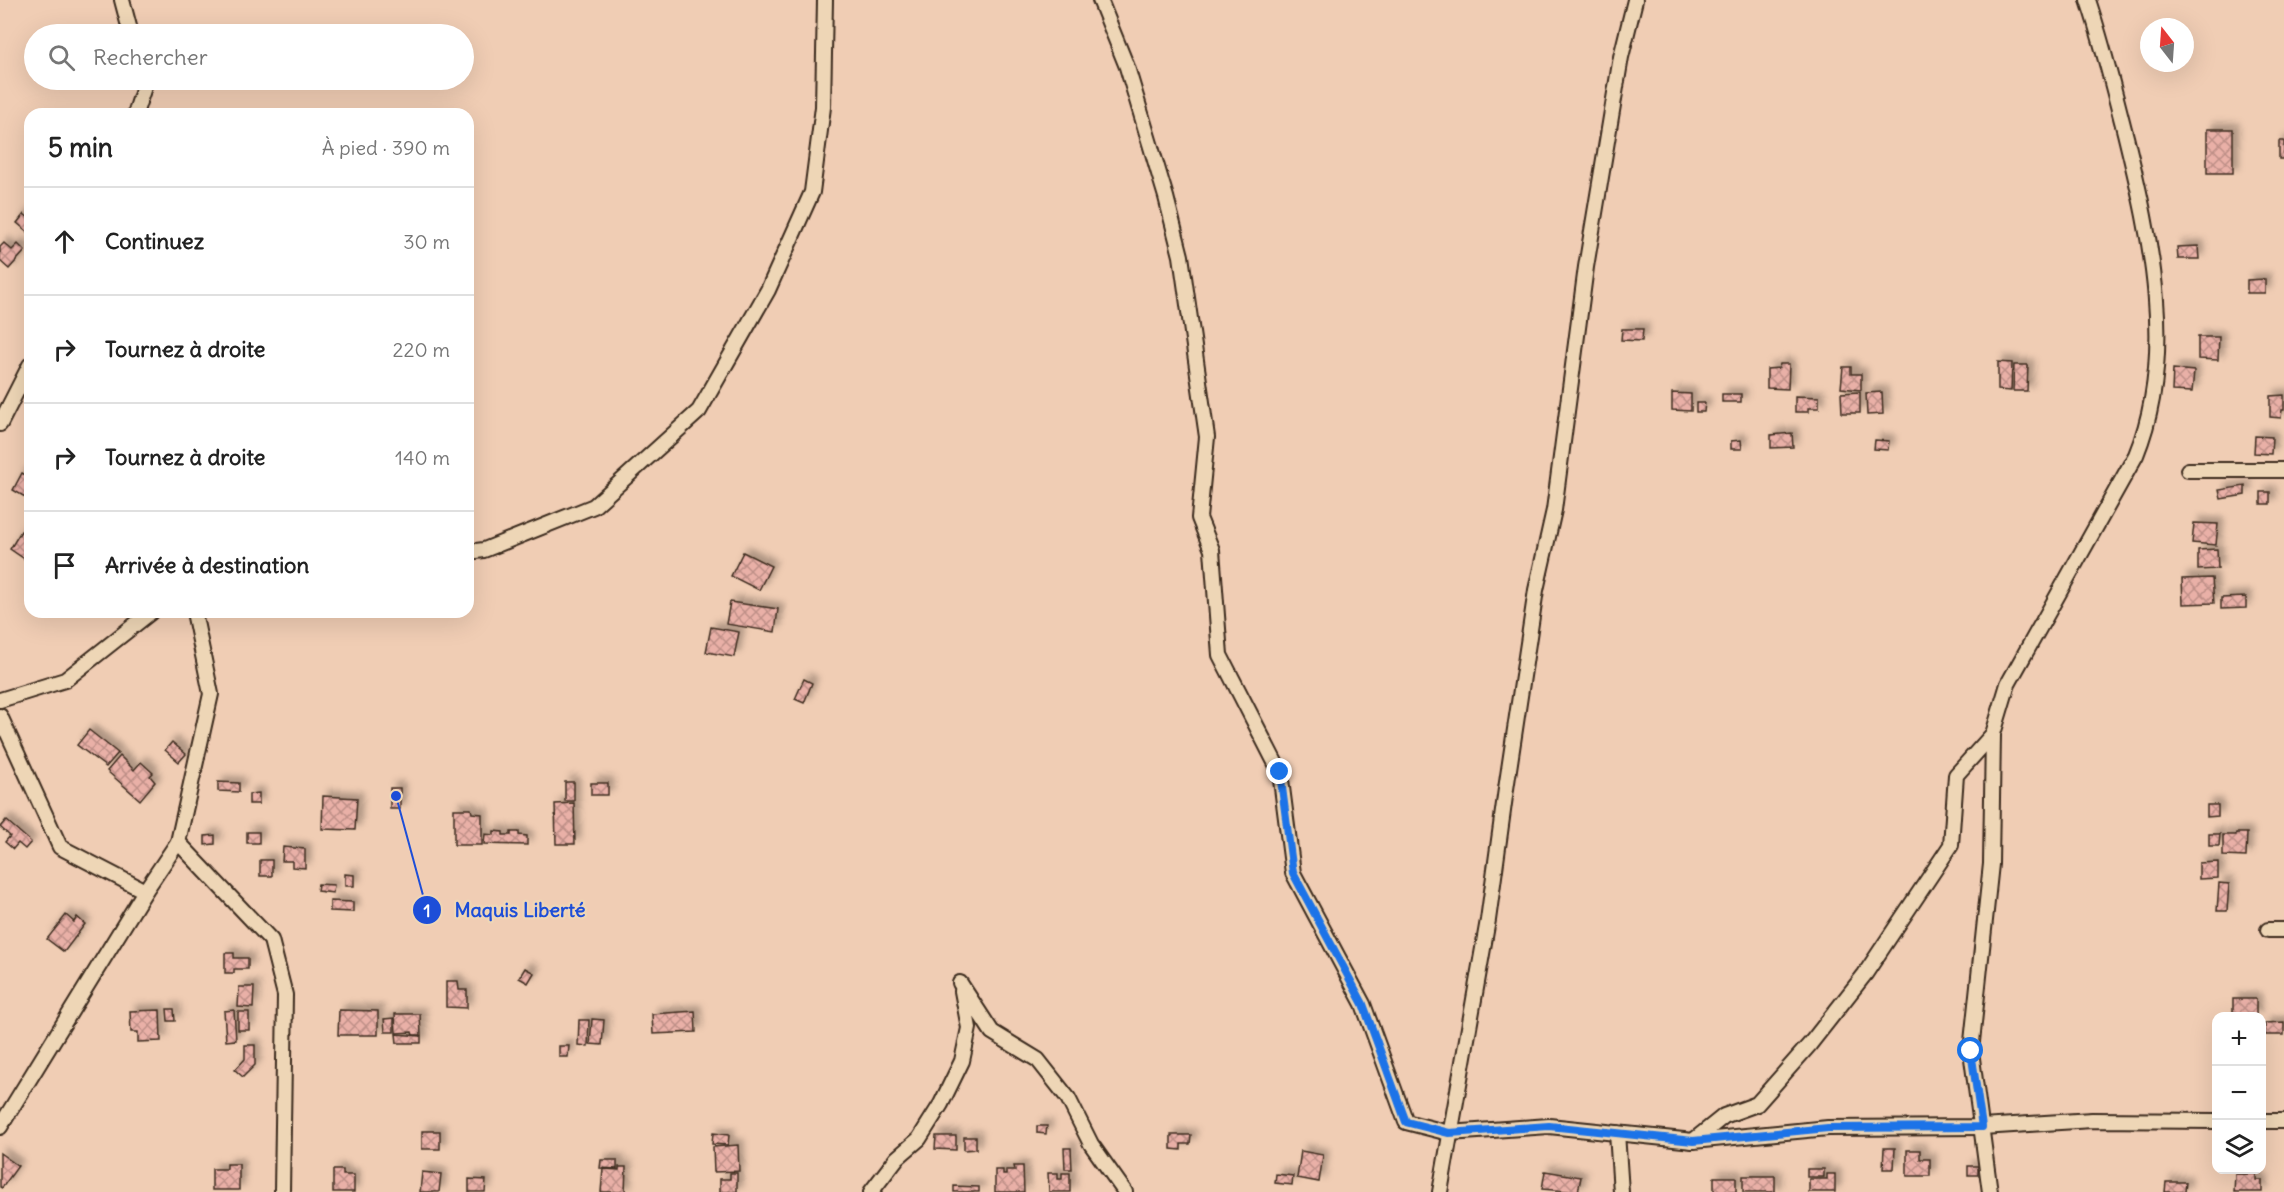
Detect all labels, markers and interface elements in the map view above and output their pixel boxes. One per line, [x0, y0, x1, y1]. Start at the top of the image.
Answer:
north arrow [2140, 18, 2194, 72]
search box [24, 24, 474, 90]
icon: search [45, 41, 78, 74]
text: Rechercher [93, 43, 208, 71]
text: 5 min [48, 131, 113, 164]
text: À pied · 390 m [322, 135, 450, 160]
icon: ahead [48, 225, 81, 258]
text: Continuez [105, 227, 204, 255]
text: 30 m [403, 229, 450, 254]
icon: right [48, 333, 81, 366]
text: Tournez à droite [105, 335, 265, 363]
text: 220 m [393, 337, 450, 362]
icon: right [48, 441, 81, 474]
text: Tournez à droite [105, 443, 265, 471]
text: 140 m [395, 445, 450, 470]
icon: arrive [48, 549, 81, 582]
text: Arrivée à destination [105, 551, 309, 579]
route end [1266, 758, 1292, 784]
callout: Maquis Liberté [412, 891, 597, 929]
text: Maquis Liberté [454, 897, 586, 922]
text: 1 [423, 899, 431, 922]
map controls [2212, 1012, 2266, 1174]
button: + [2212, 1012, 2266, 1066]
route start [1957, 1037, 1983, 1063]
button: − [2212, 1066, 2266, 1120]
button: layers [2212, 1120, 2266, 1174]

